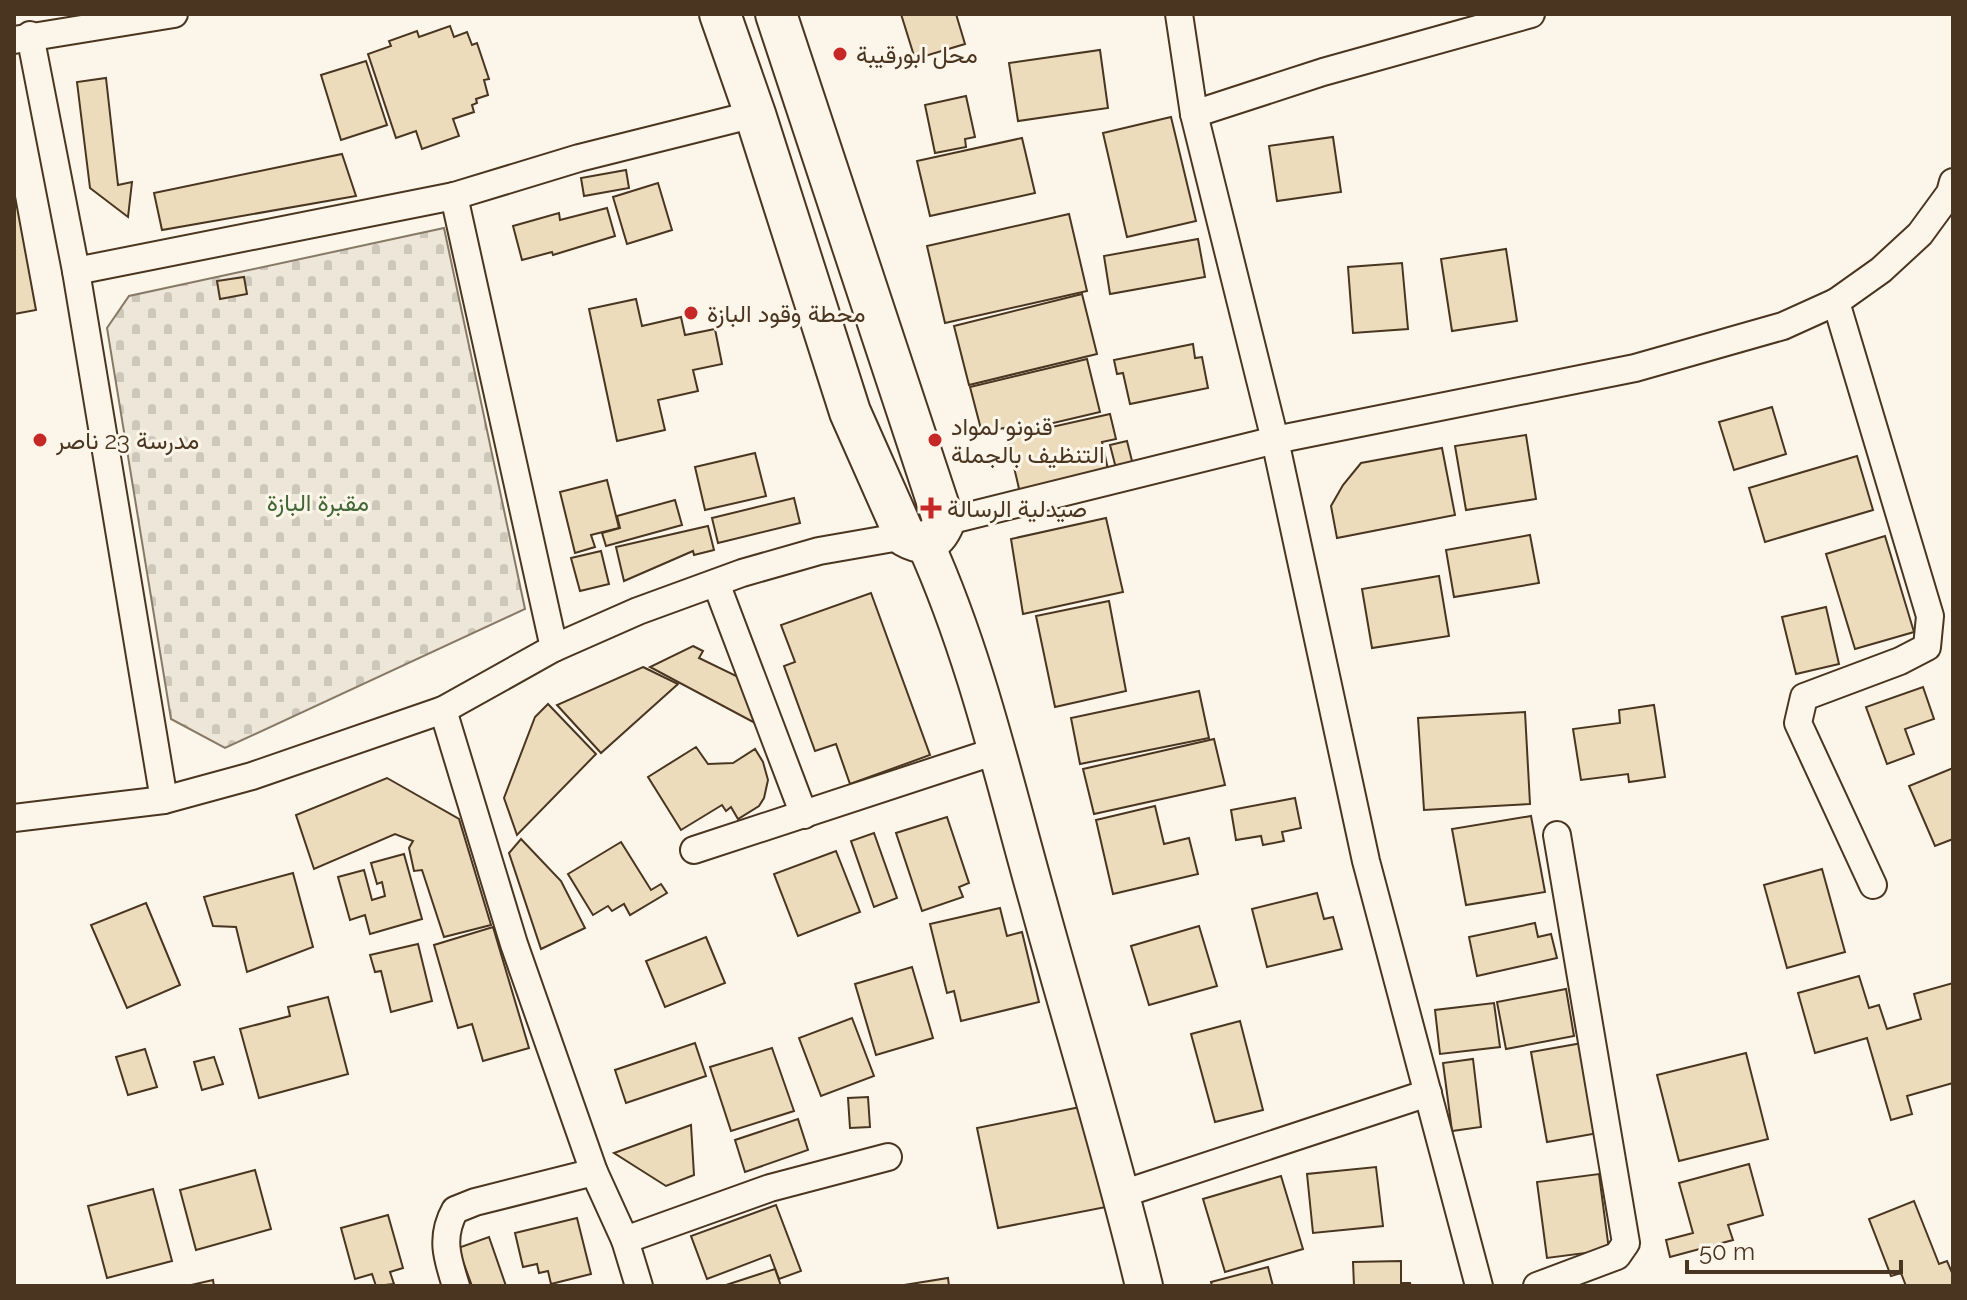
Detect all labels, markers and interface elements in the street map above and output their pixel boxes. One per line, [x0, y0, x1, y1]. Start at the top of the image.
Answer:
place label: محل ابورقيبة [856, 40, 978, 70]
marker: محل ابورقيبة [831, 45, 849, 63]
place label: محطة وقود البازة [707, 299, 865, 329]
marker: محطة وقود البازة [682, 304, 700, 322]
place label: قنونو لمواد التنظيف بالجملة [951, 412, 1105, 469]
place label: مدرسة 23 ناصر [55, 426, 199, 456]
marker: مدرسة 23 ناصر [31, 431, 49, 449]
marker: قنونو لمواد التنظيف بالجملة [926, 431, 944, 449]
park label: مقبرة البازة [267, 488, 369, 518]
place label: صيدلية الرسالة [947, 494, 1087, 524]
marker: صيدلية الرسالة [922, 499, 940, 517]
scale bar [1687, 1224, 1901, 1274]
text: 50 m [1699, 1237, 1755, 1266]

